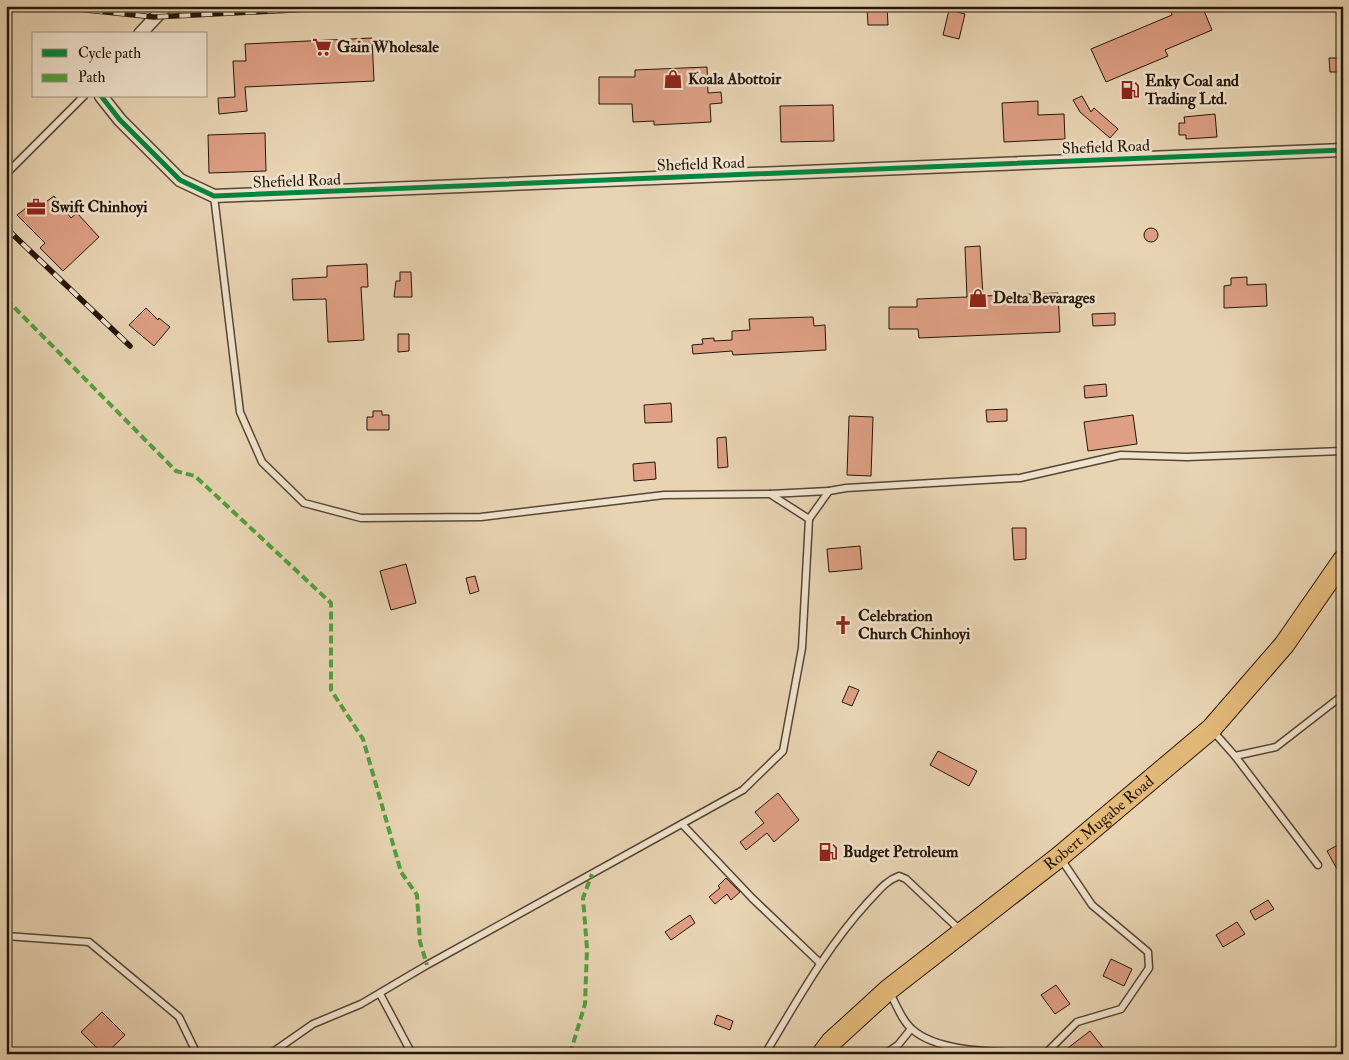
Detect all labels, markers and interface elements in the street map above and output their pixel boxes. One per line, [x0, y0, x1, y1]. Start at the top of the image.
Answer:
legend [32, 32, 208, 98]
supermarket icon: Gain Wholesale [311, 36, 333, 58]
place label: Gain Wholesale [337, 37, 439, 57]
text: Cycle path [78, 44, 141, 64]
text: Path [78, 68, 105, 87]
shop icon: Koala Abottoir [662, 68, 684, 90]
place label: Koala Abottoir [688, 69, 782, 89]
place label: Enky Coal and Trading Ltd. [1144, 71, 1239, 110]
fuel station icon: Enky Coal and Trading Ltd. [1119, 79, 1141, 101]
street label: Shefield Road [1062, 135, 1151, 159]
street label: Shefield Road [657, 152, 746, 176]
street label: Shefield Road [253, 169, 342, 193]
office icon: Swift Chinhoyi [25, 196, 47, 218]
place label: Swift Chinhoyi [51, 197, 148, 218]
shop icon: Delta Bevarages [967, 287, 989, 309]
place label: Delta Bevarages [993, 288, 1096, 309]
place label: Celebration Church Chinhoyi [858, 606, 971, 645]
church icon: Celebration Church Chinhoyi [832, 614, 854, 636]
street label: Robert Mugabe Road [1040, 771, 1158, 875]
fuel station icon: Budget Petroleum [817, 841, 839, 863]
place label: Budget Petroleum [843, 842, 959, 863]

